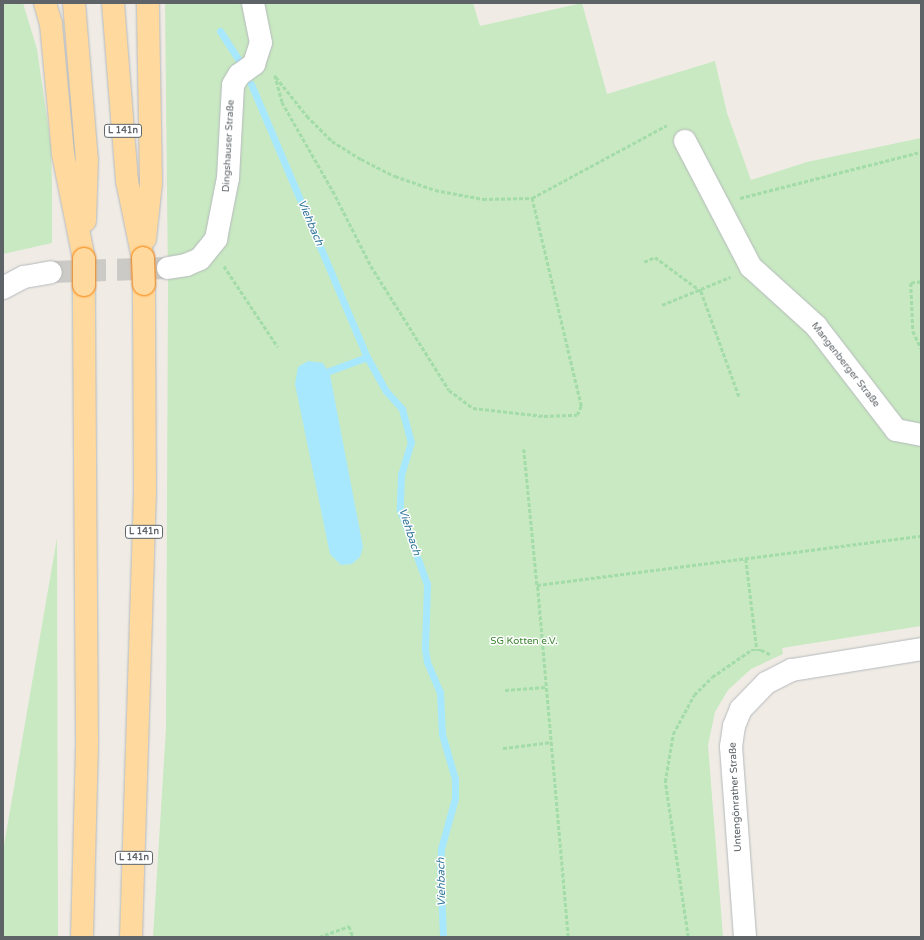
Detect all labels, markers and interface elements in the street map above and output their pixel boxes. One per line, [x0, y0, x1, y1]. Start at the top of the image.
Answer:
street label: Dingshauser Straße [221, 99, 237, 193]
road number: L 141n [104, 124, 142, 138]
water label: Viehbach [294, 198, 326, 248]
street label: Mangenberger Straße [808, 320, 882, 410]
water label: Viehbach [395, 507, 423, 557]
road number: L 141n [125, 525, 163, 539]
park label: SG Kotten e.V. [490, 636, 558, 648]
street label: Untengönrather Straße [727, 742, 745, 852]
road number: L 141n [115, 851, 153, 865]
water label: Viehbach [435, 857, 449, 907]

